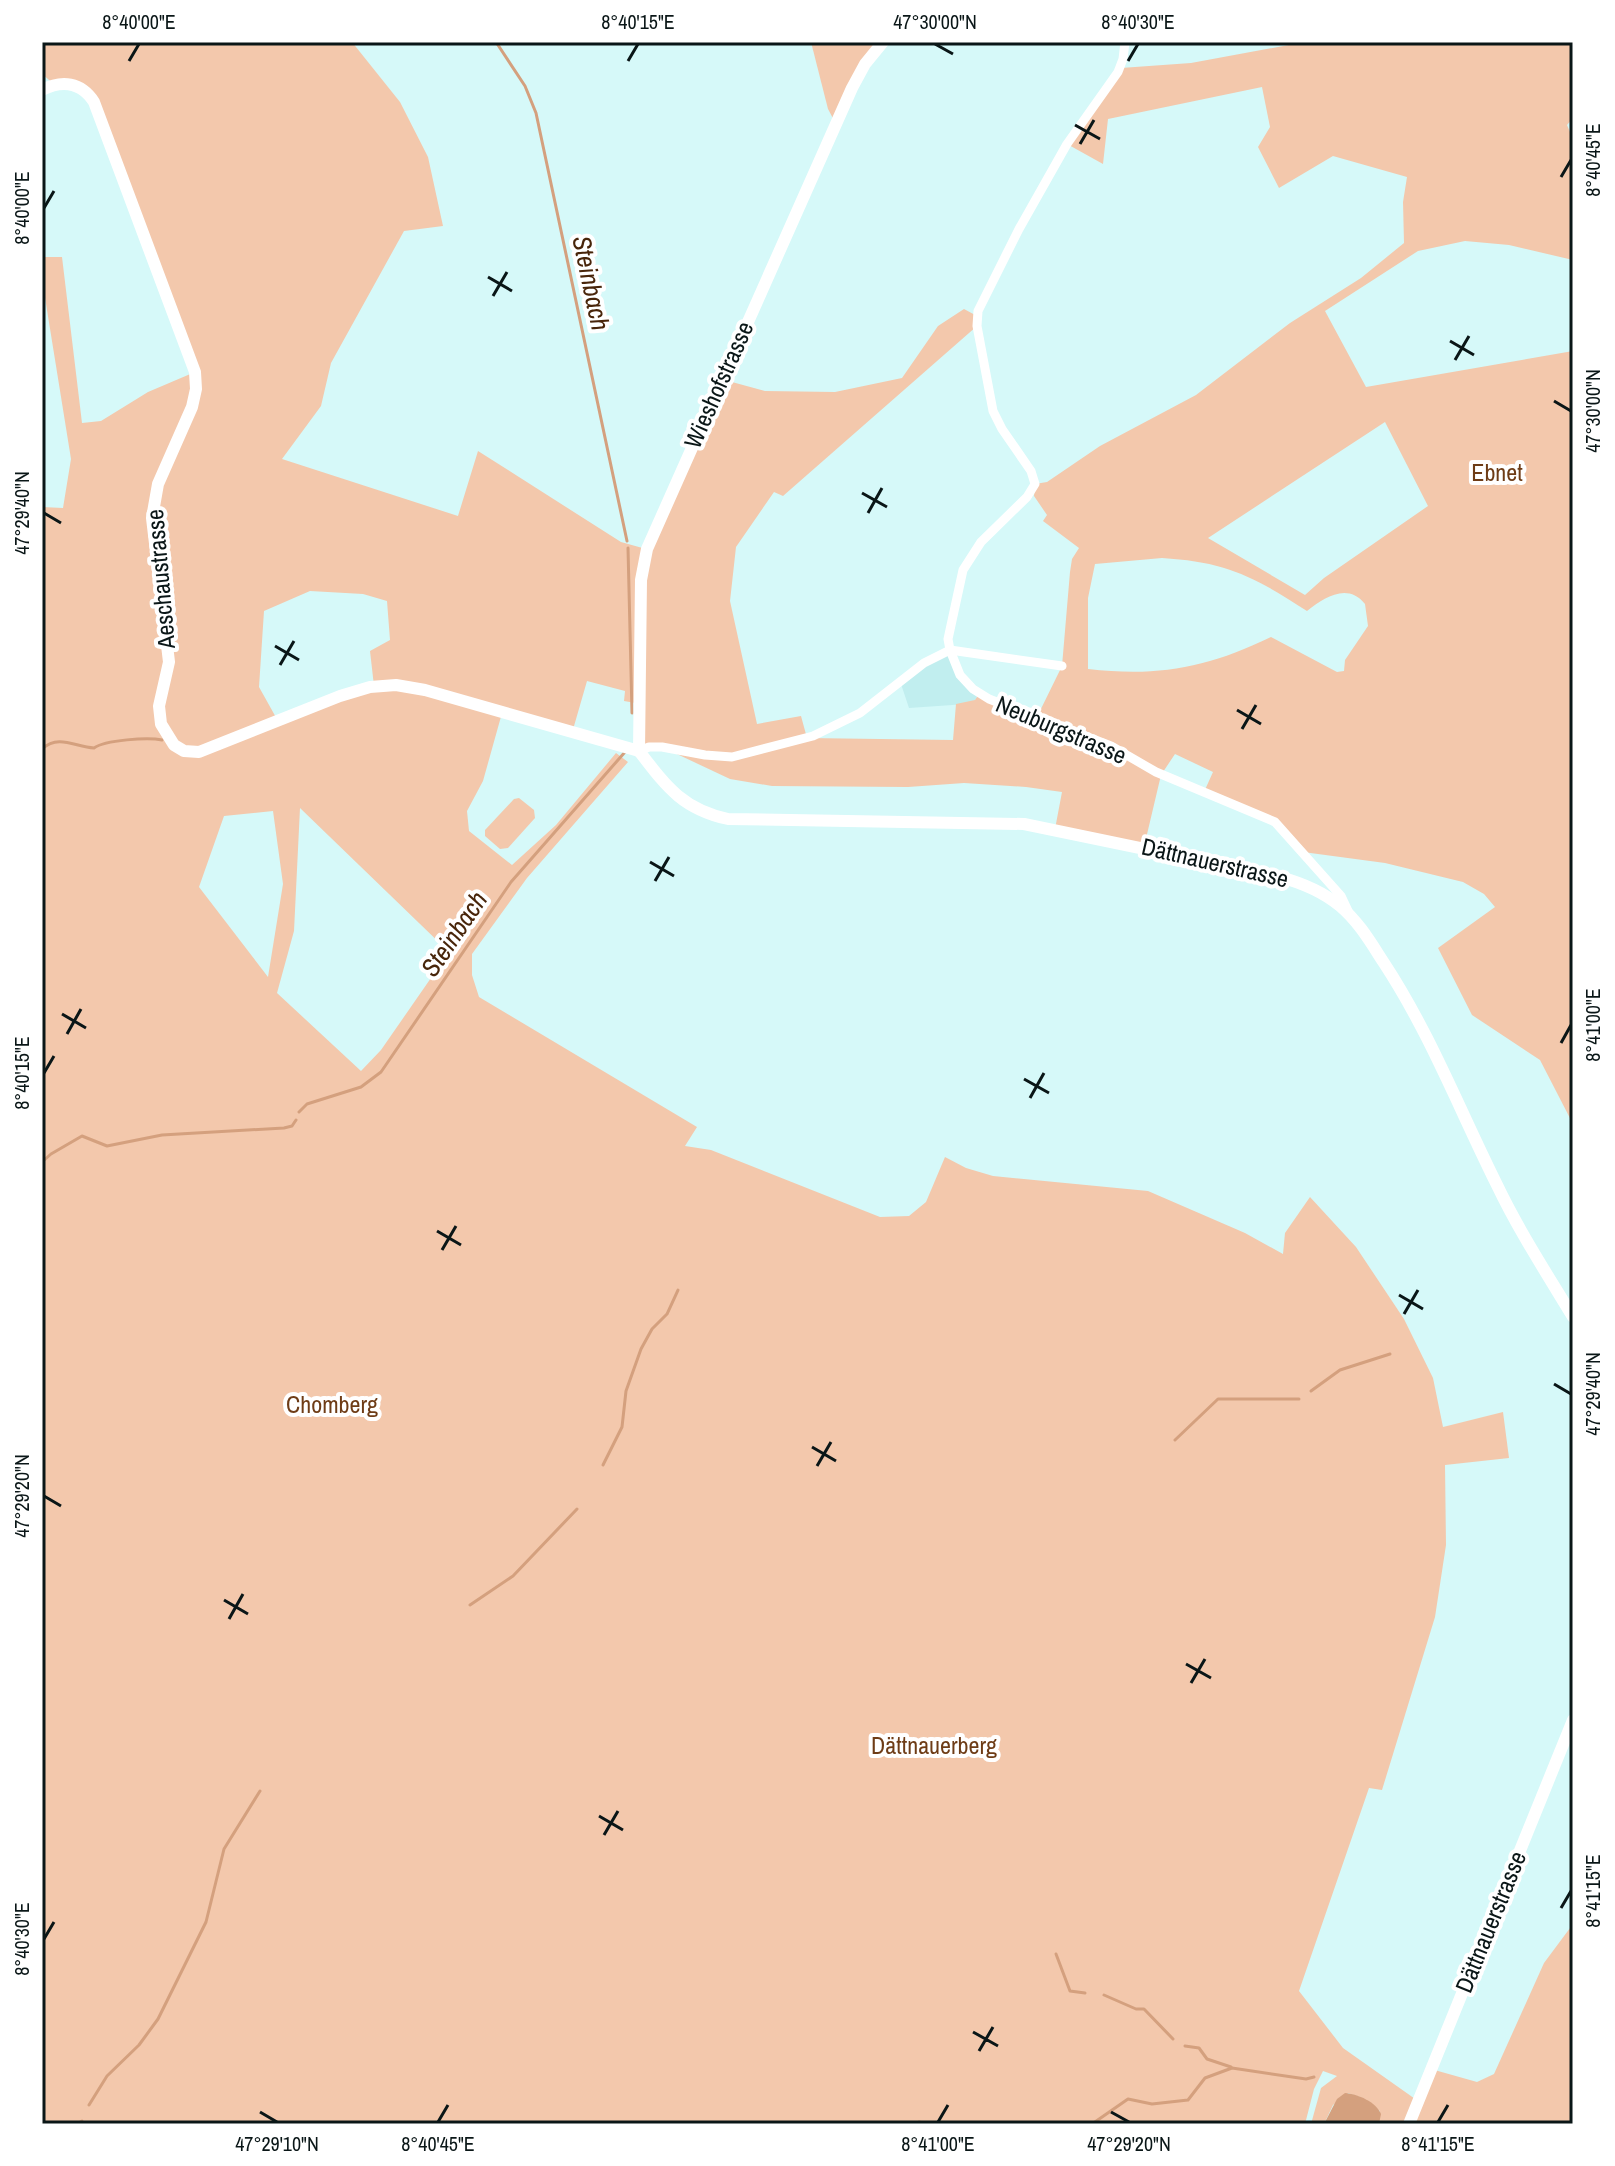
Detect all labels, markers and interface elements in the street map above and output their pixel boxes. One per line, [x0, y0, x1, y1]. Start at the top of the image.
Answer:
text: 8°40'00"E [102, 8, 176, 35]
text: 8°40'15"E [601, 8, 675, 35]
text: 47°30'00"N [893, 8, 977, 35]
text: 8°40'30"E [1101, 8, 1175, 35]
text: 8°40'45"E [1579, 123, 1606, 197]
text: 8°40'00"E [8, 171, 35, 245]
water label: Steinbach [564, 232, 619, 334]
street label: Wieshofstrasse [676, 316, 760, 453]
text: 47°30'00"N [1579, 369, 1606, 453]
park label: Ebnet [1471, 456, 1523, 488]
text: 47°29'40"N [8, 471, 35, 555]
street label: Aeschaustrasse [138, 508, 182, 651]
street label: Neuburgstrasse [991, 687, 1132, 771]
street label: Dättnauerstrasse [1139, 830, 1292, 894]
water label: Steinbach [412, 884, 495, 983]
text: 8°41'00"E [1579, 988, 1606, 1062]
text: 8°40'15"E [8, 1036, 35, 1110]
text: 47°29'40"N [1579, 1352, 1606, 1436]
park label: Chomberg [286, 1388, 378, 1420]
text: 47°29'20"N [8, 1454, 35, 1538]
park label: Dättnauerberg [871, 1729, 997, 1761]
street label: Dättnauerstrasse [1447, 1846, 1533, 1997]
text: 8°41'15"E [1579, 1854, 1606, 1928]
text: 8°40'30"E [8, 1902, 35, 1976]
text: 47°29'10"N [235, 2130, 319, 2157]
text: 8°40'45"E [401, 2130, 475, 2157]
text: 8°41'00"E [901, 2130, 975, 2157]
text: 47°29'20"N [1087, 2130, 1171, 2157]
text: 8°41'15"E [1401, 2130, 1475, 2157]

